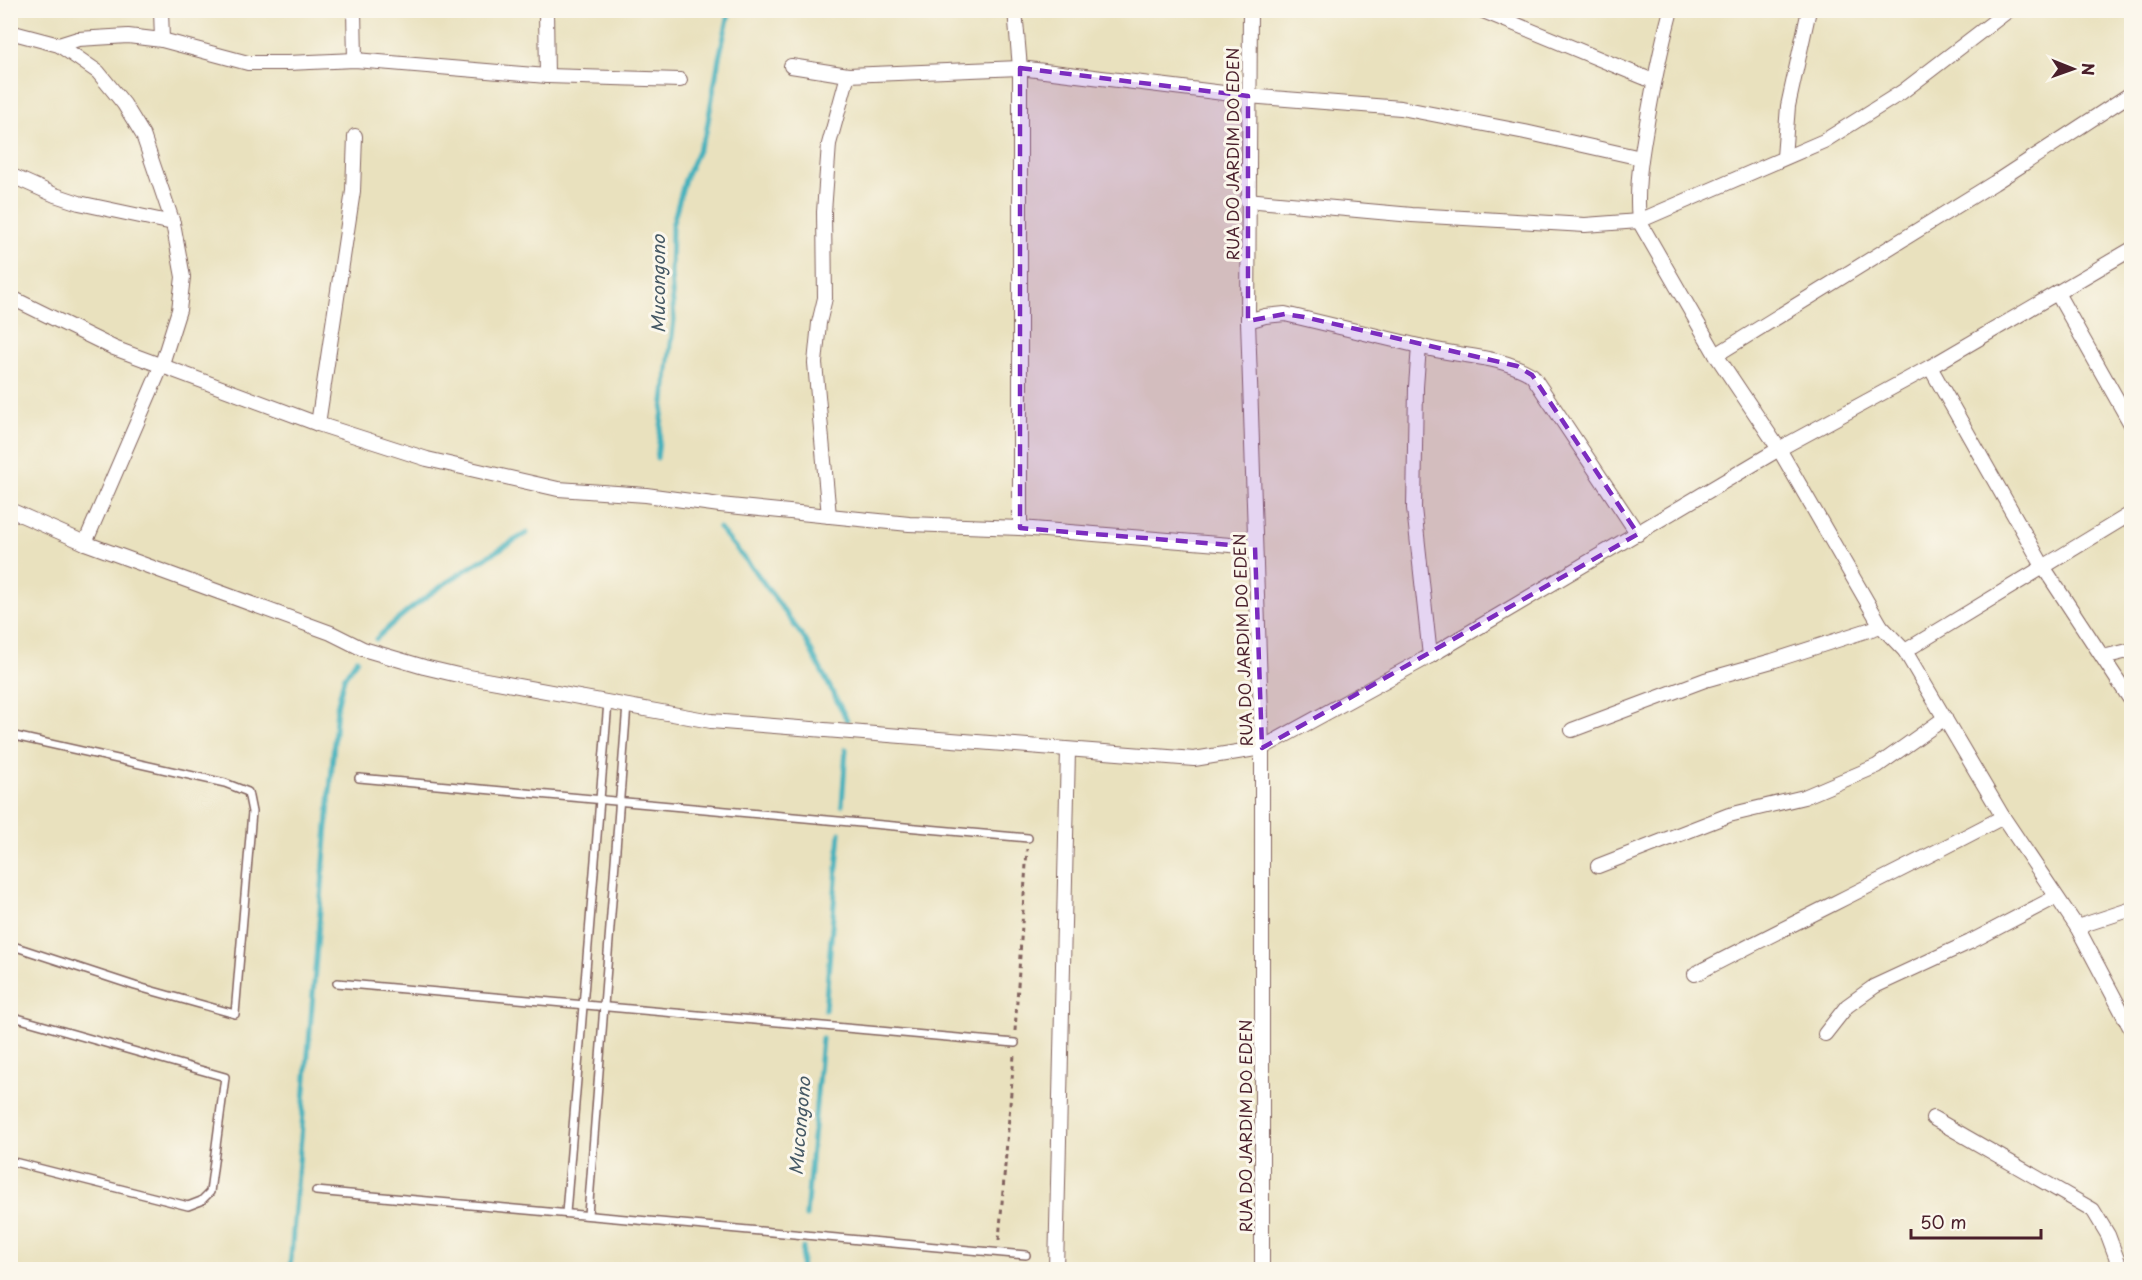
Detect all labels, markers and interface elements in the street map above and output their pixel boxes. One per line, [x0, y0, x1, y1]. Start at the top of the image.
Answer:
north arrow [2043, 39, 2103, 99]
street label: RUA DO JARDIM DO EDEN [1220, 47, 1244, 261]
text: N [2077, 63, 2101, 76]
water label: Mucongono [644, 234, 671, 333]
street label: RUA DO JARDIM DO EDEN [1226, 533, 1258, 747]
street label: RUA DO JARDIM DO EDEN [1233, 1019, 1257, 1233]
water label: Mucongono [781, 1075, 817, 1176]
scale bar [1911, 1202, 2042, 1240]
text: 50 m [1920, 1208, 1967, 1235]

